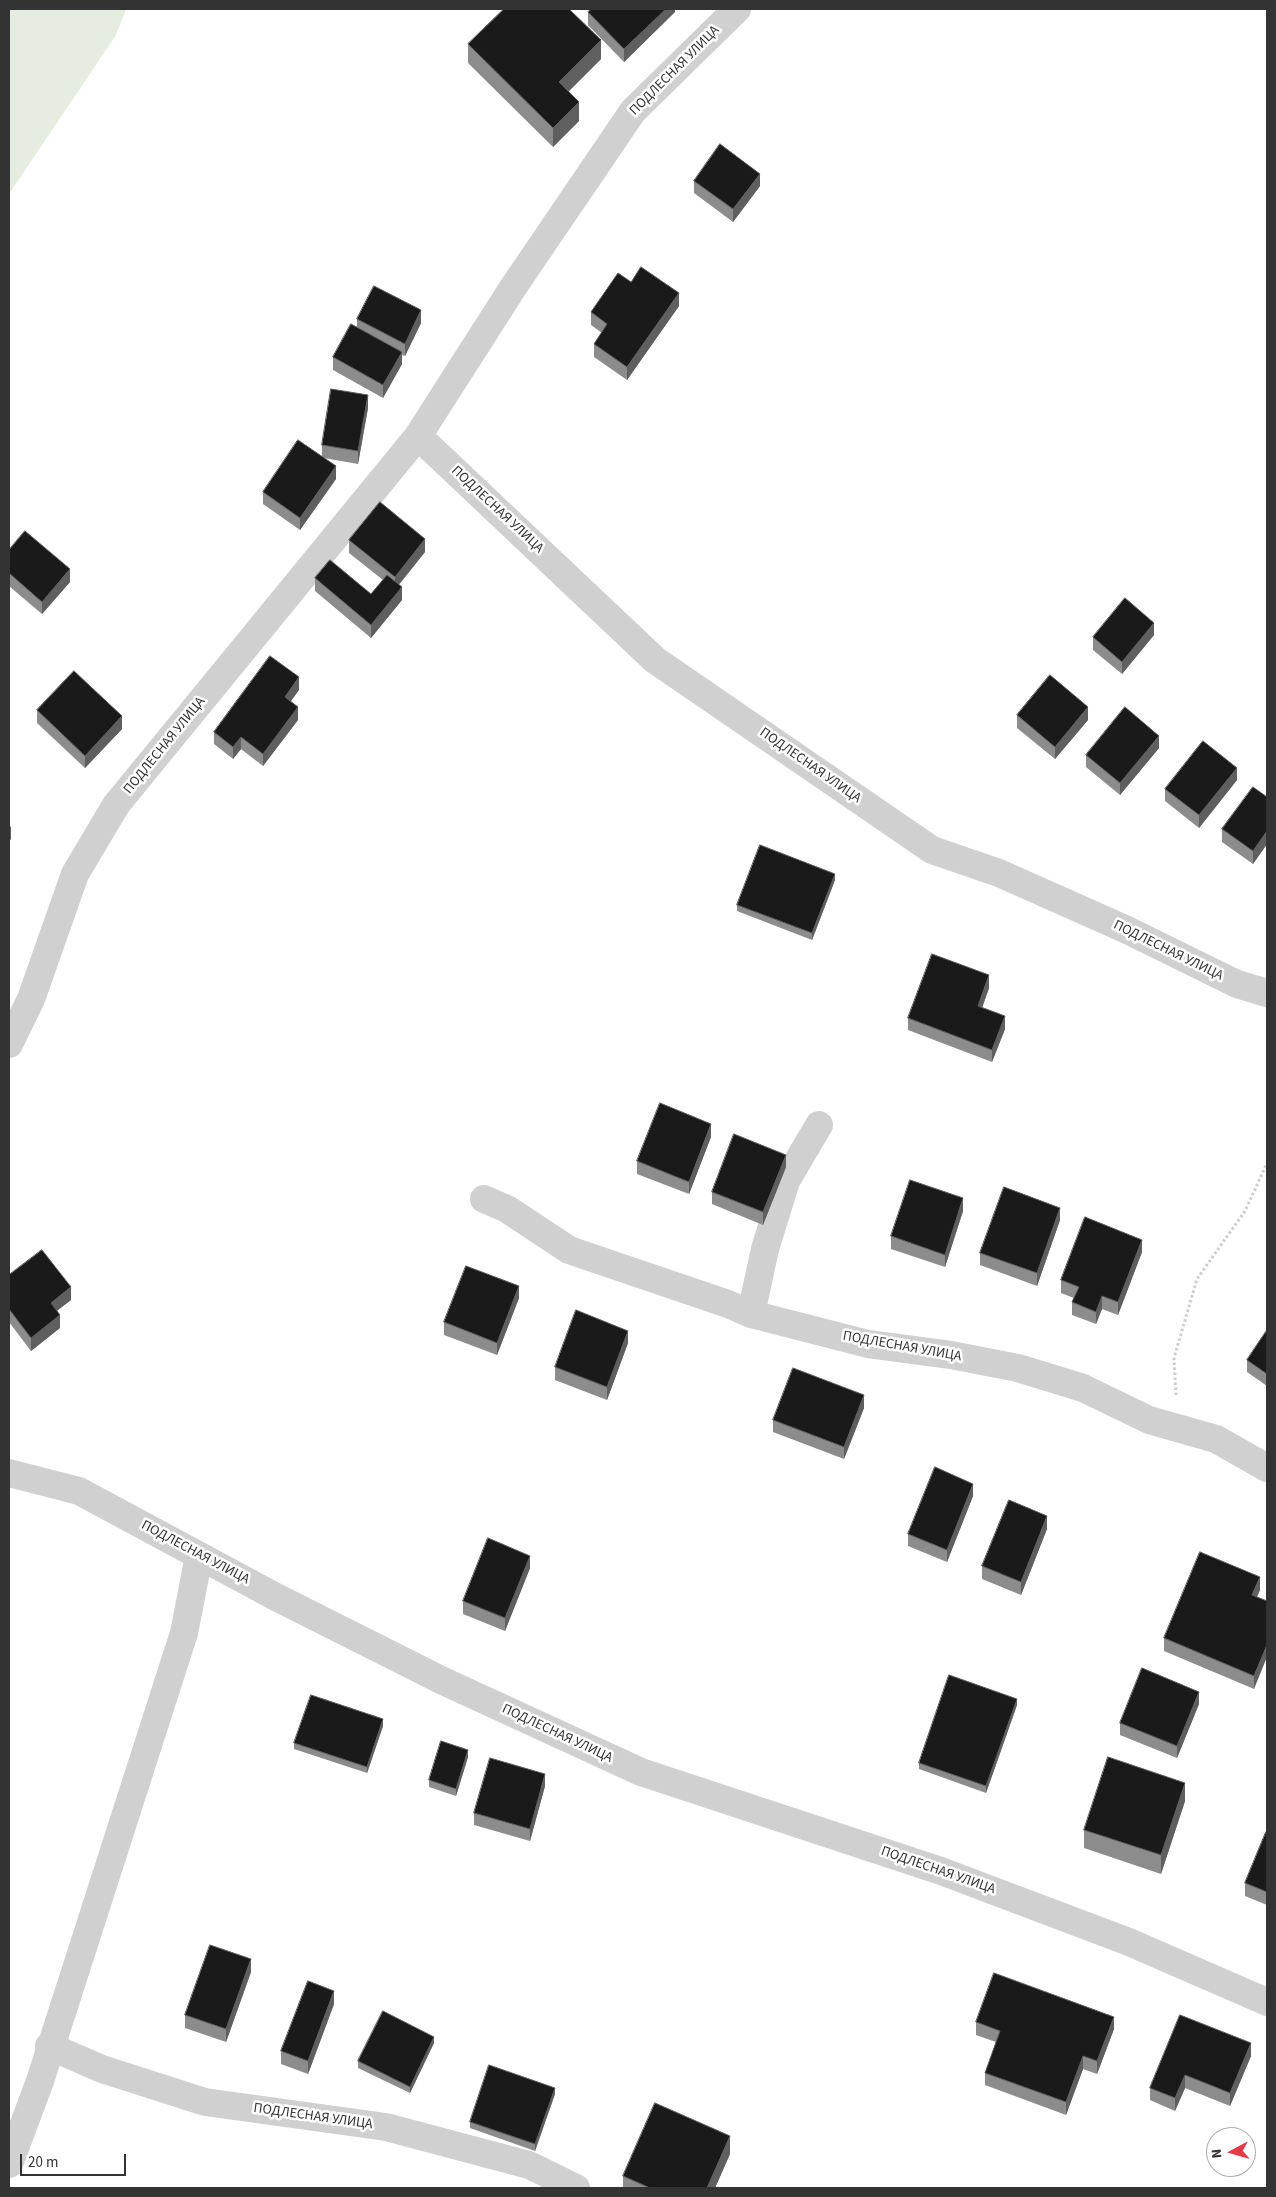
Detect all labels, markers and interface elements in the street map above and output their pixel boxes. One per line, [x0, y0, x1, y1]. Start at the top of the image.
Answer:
street label: ПОДЛЕСНАЯ УЛИЦА [627, 23, 723, 119]
street label: ПОДЛЕСНАЯ УЛИЦА [447, 463, 547, 557]
street label: ПОДЛЕСНАЯ УЛИЦА [121, 694, 209, 798]
street label: ПОДЛЕСНАЯ УЛИЦА [756, 725, 864, 807]
street label: ПОДЛЕСНАЯ УЛИЦА [1110, 917, 1226, 985]
street label: ПОДЛЕСНАЯ УЛИЦА [841, 1328, 963, 1366]
street label: ПОДЛЕСНАЯ УЛИЦА [138, 1517, 252, 1589]
street label: ПОДЛЕСНАЯ УЛИЦА [499, 1701, 615, 1767]
street label: ПОДЛЕСНАЯ УЛИЦА [878, 1843, 998, 1899]
street label: ПОДЛЕСНАЯ УЛИЦА [252, 2100, 374, 2134]
north arrow [1206, 2127, 1256, 2177]
scale bar [22, 2144, 129, 2176]
text: N [1207, 2148, 1228, 2159]
text: 20 m [28, 2152, 58, 2173]

